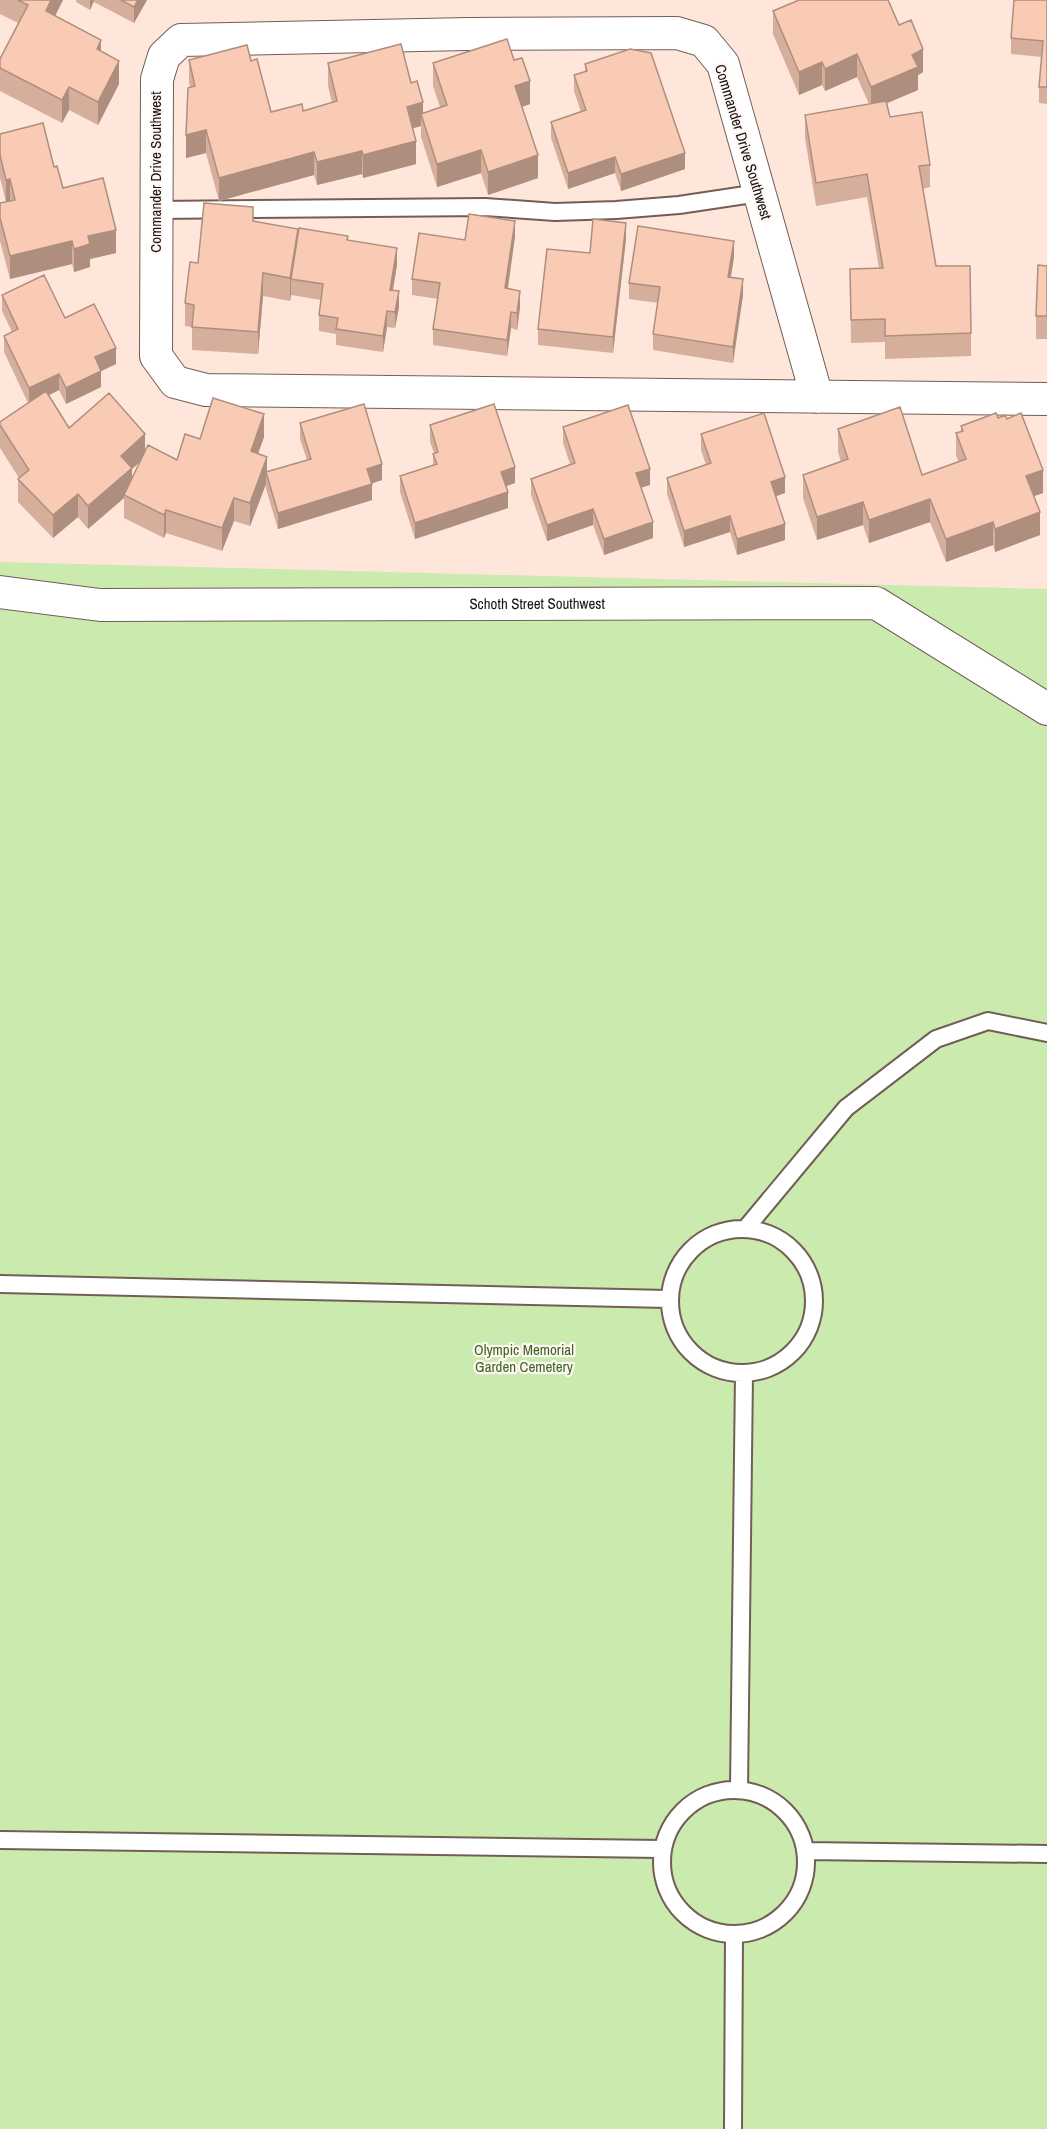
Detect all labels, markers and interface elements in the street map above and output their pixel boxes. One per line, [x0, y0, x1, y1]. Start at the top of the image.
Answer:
street label: Commander Drive Southwest [710, 62, 777, 223]
street label: Commander Drive Southwest [145, 91, 166, 253]
street label: Schoth Street Southwest [469, 593, 606, 614]
park label: Olympic Memorial Garden Cemetery [474, 1339, 574, 1377]

